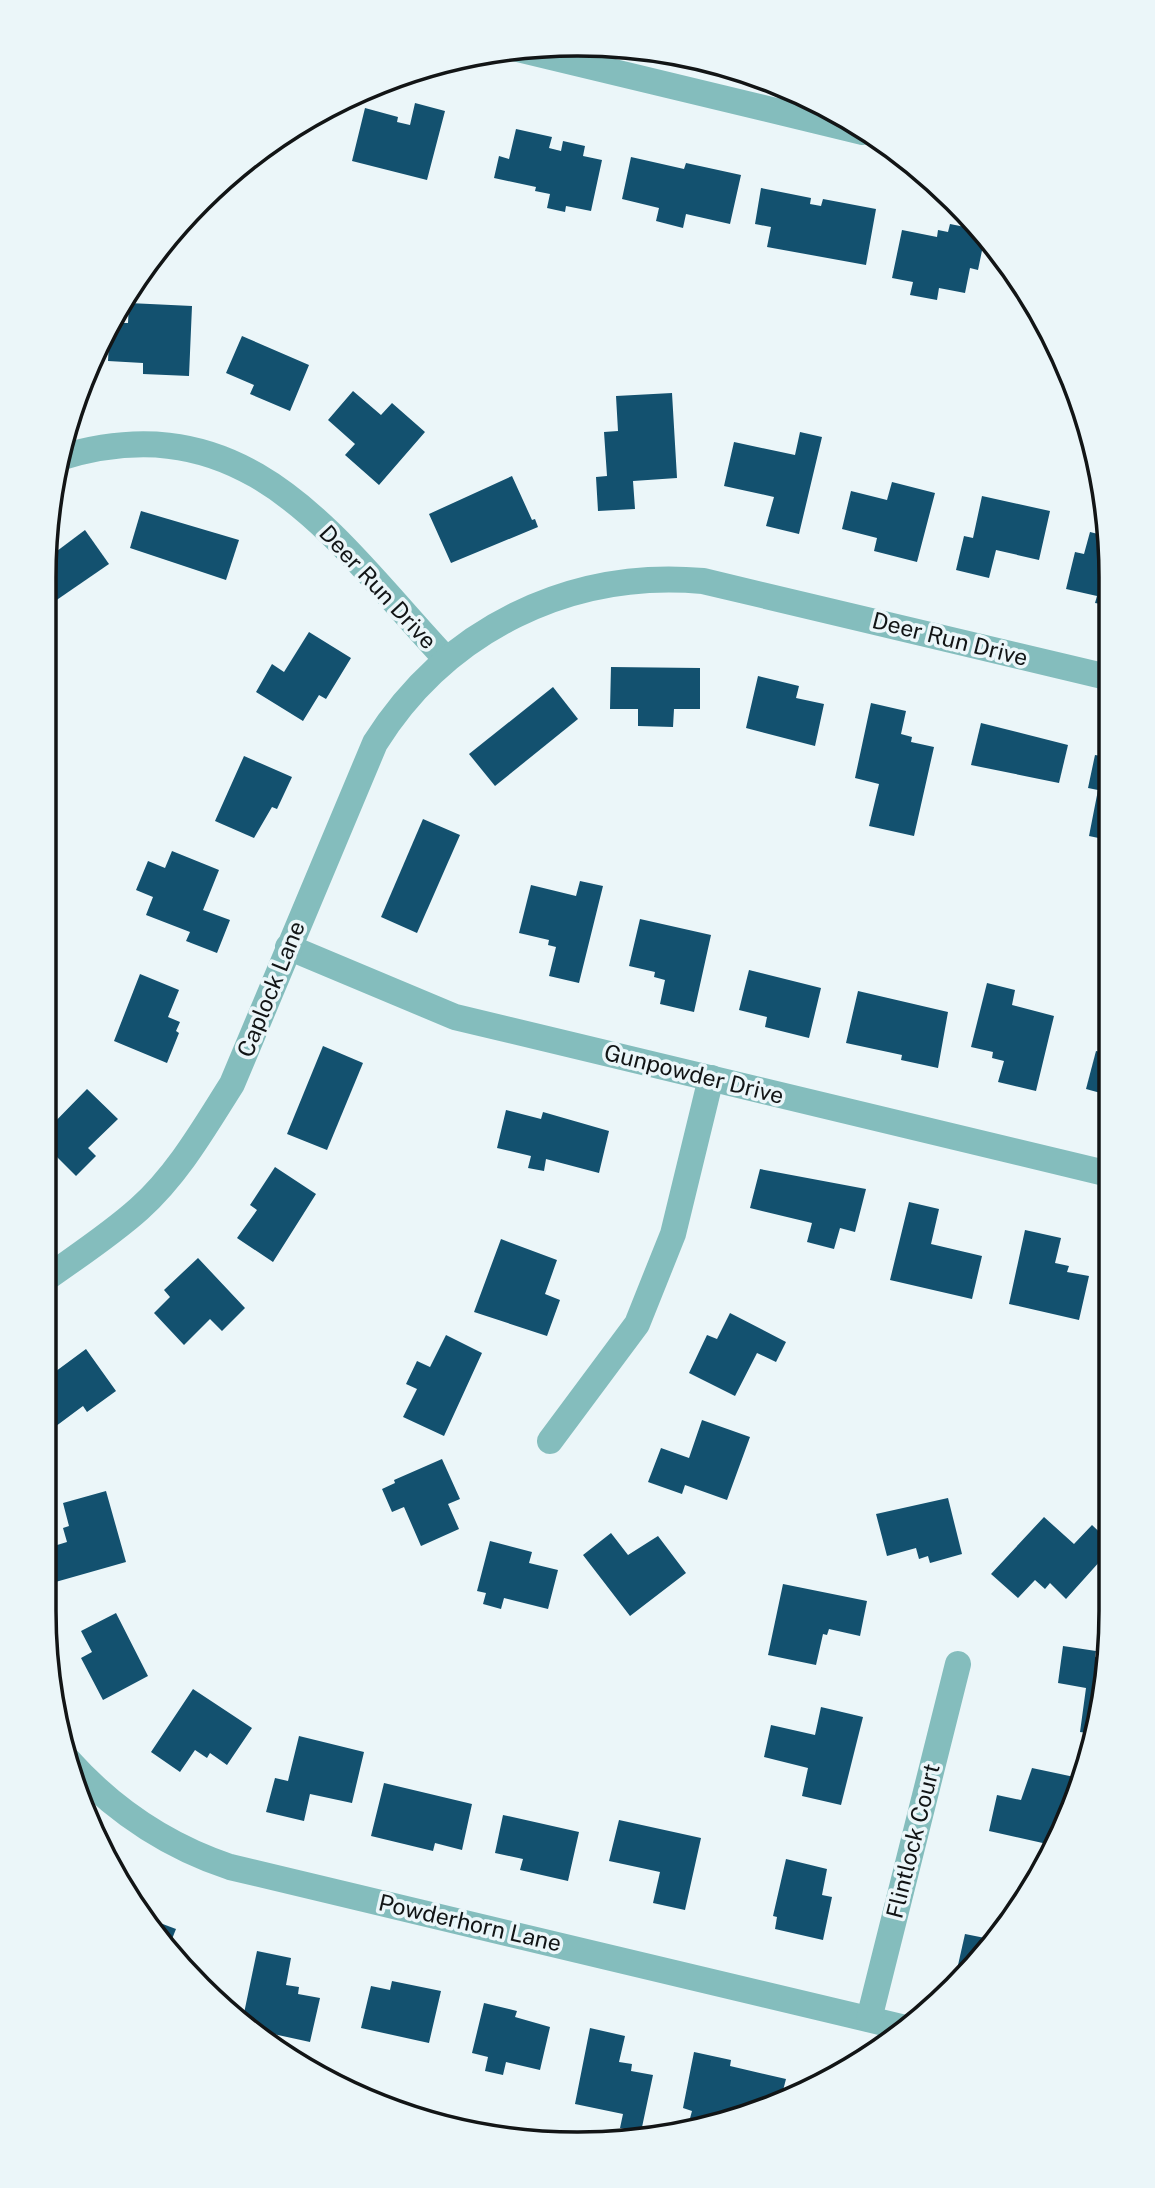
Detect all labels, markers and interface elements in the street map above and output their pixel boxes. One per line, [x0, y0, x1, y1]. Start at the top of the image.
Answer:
street label: Deer Run Drive [314, 519, 443, 654]
street label: Deer Run Drive [870, 606, 1031, 671]
street label: Caplock Lane [231, 917, 310, 1061]
street label: Gunpowder Drive [601, 1038, 787, 1109]
street label: Flintlock Court [880, 1761, 945, 1921]
street label: Powderhorn Lane [376, 1888, 564, 1957]

